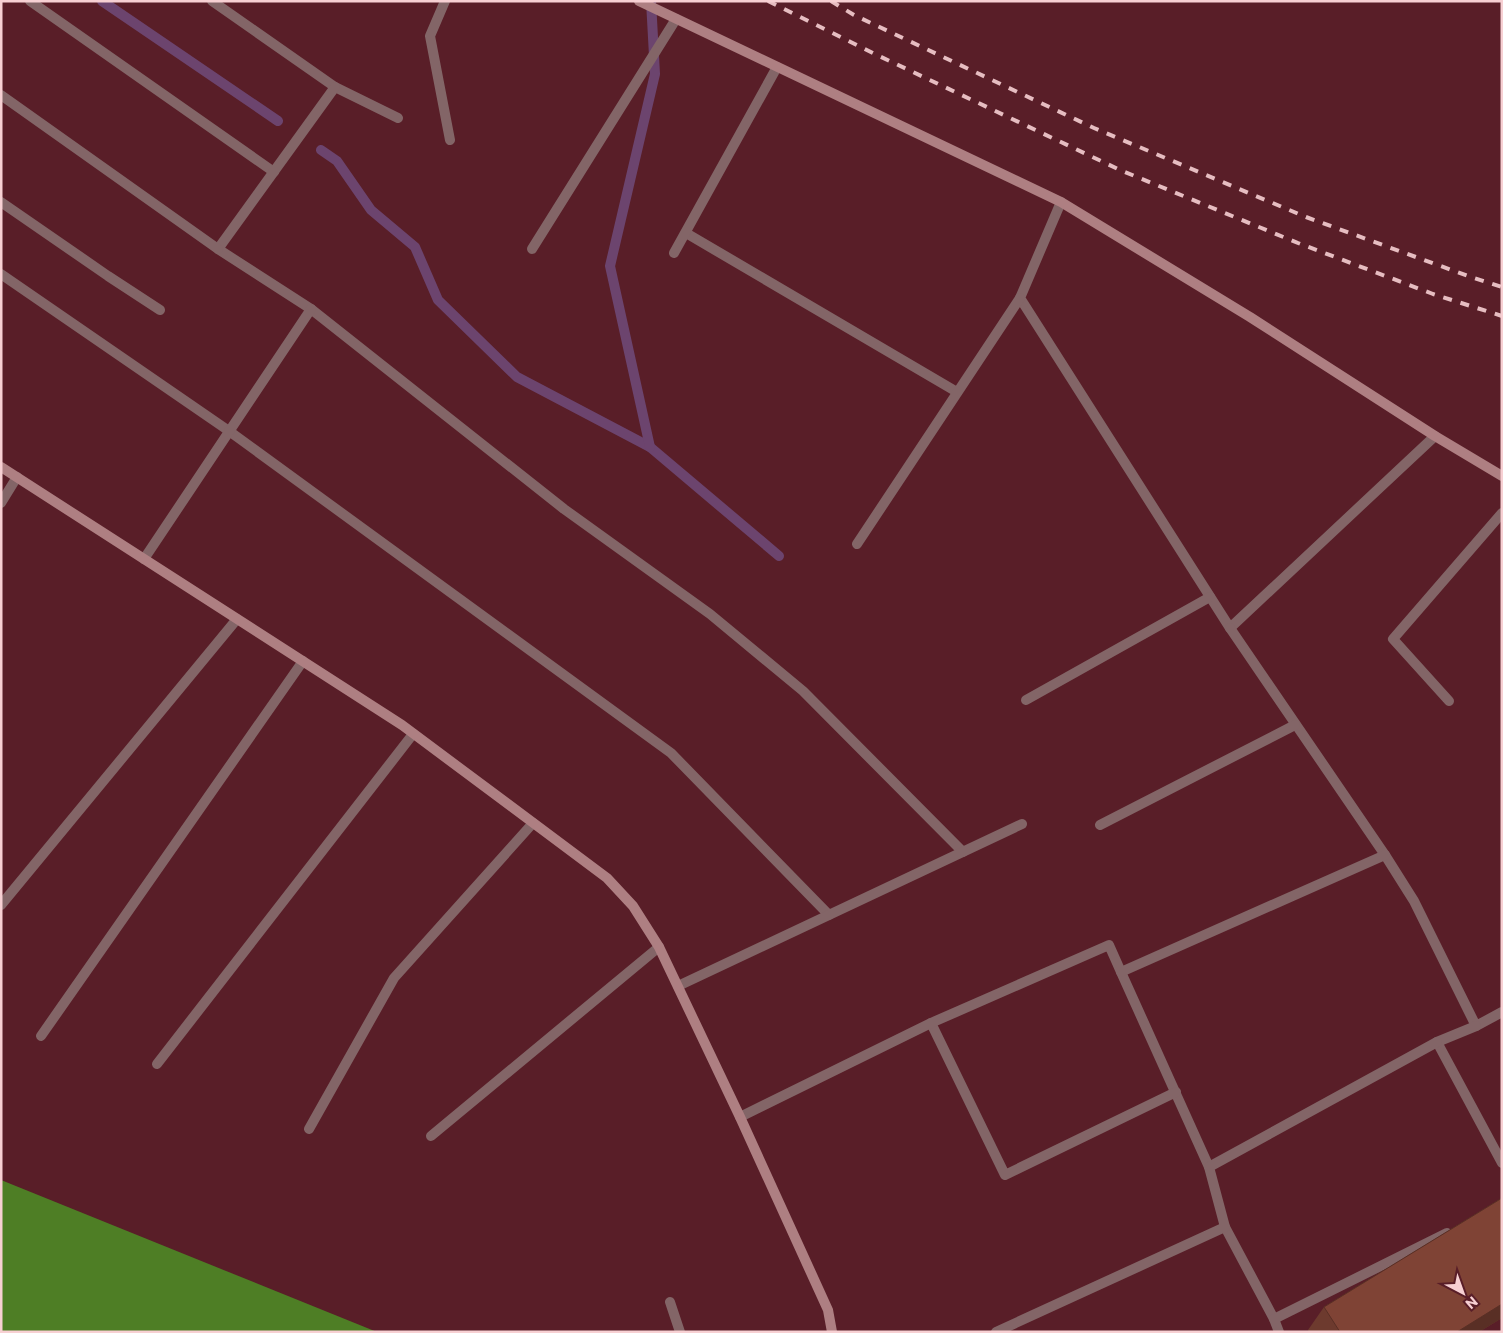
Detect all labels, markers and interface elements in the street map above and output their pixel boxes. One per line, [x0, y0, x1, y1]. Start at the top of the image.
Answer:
north arrow [1438, 1268, 1488, 1318]
text: N [1462, 1293, 1481, 1313]

